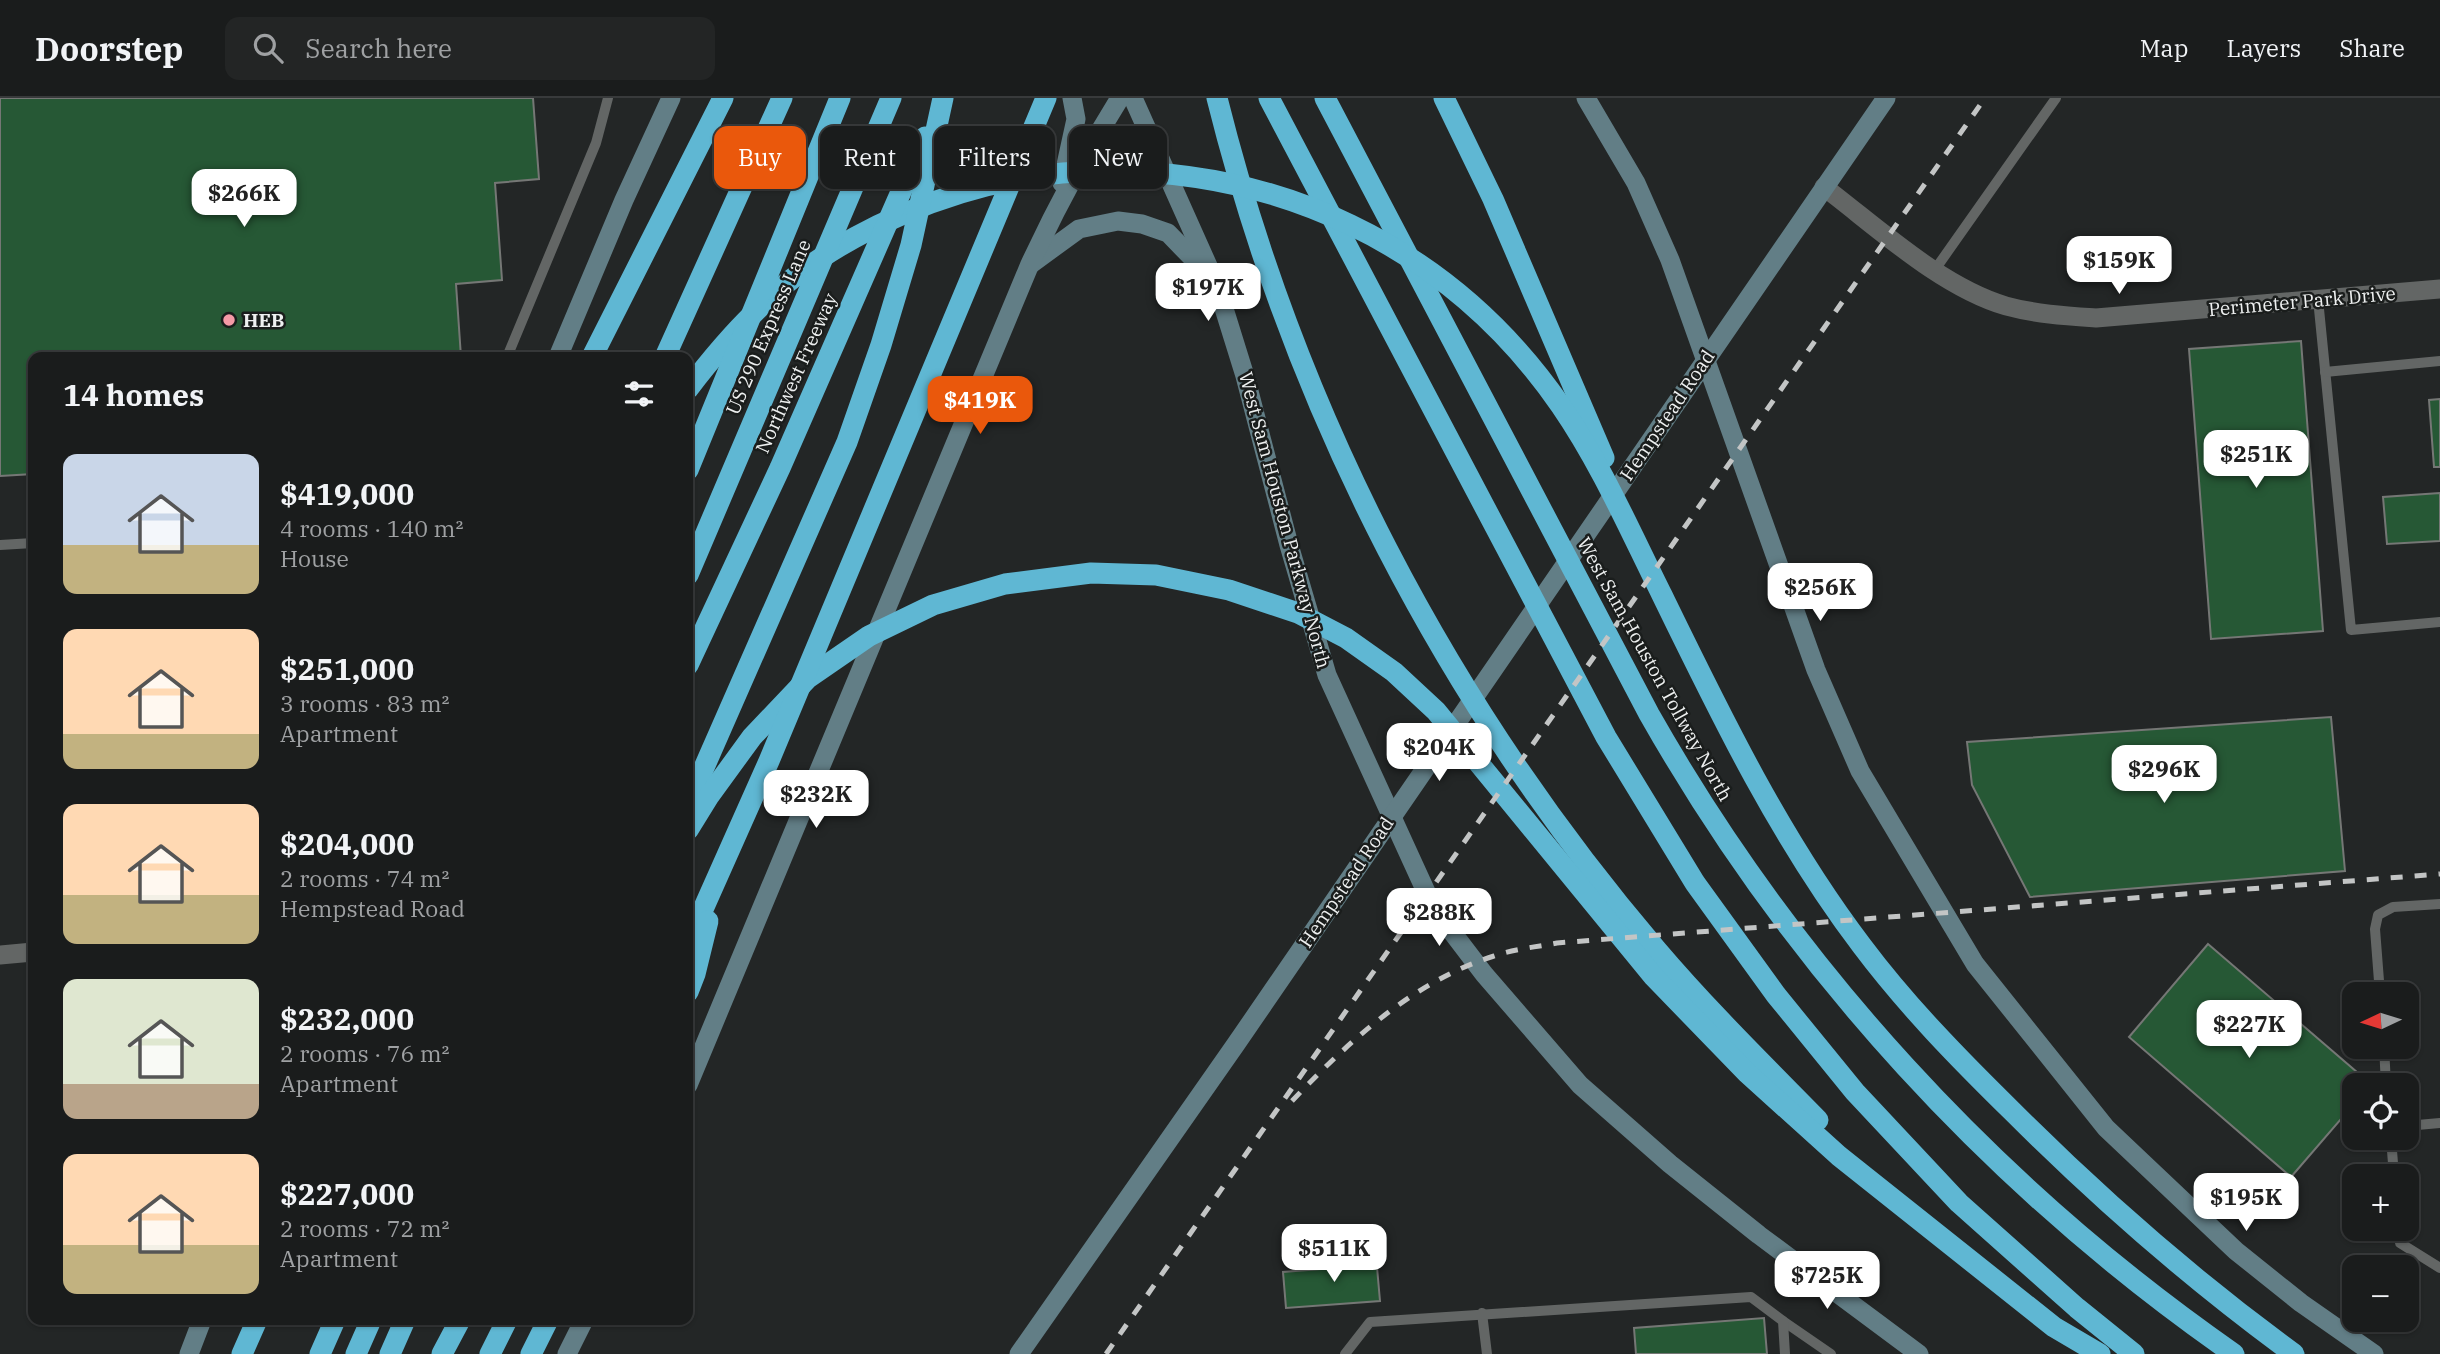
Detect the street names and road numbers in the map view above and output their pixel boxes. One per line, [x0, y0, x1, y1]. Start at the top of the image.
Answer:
street label: US 290 Express Lane [720, 236, 816, 418]
street label: Perimeter Park Drive [2207, 281, 2397, 321]
street label: Northwest Freeway [750, 289, 842, 457]
street label: Hempstead Road [1614, 345, 1720, 485]
street label: West Sam Houston Parkway North [1234, 369, 1336, 671]
street label: West Sam Houston Tollway North [1572, 533, 1738, 805]
street label: Hempstead Road [1293, 812, 1399, 952]

